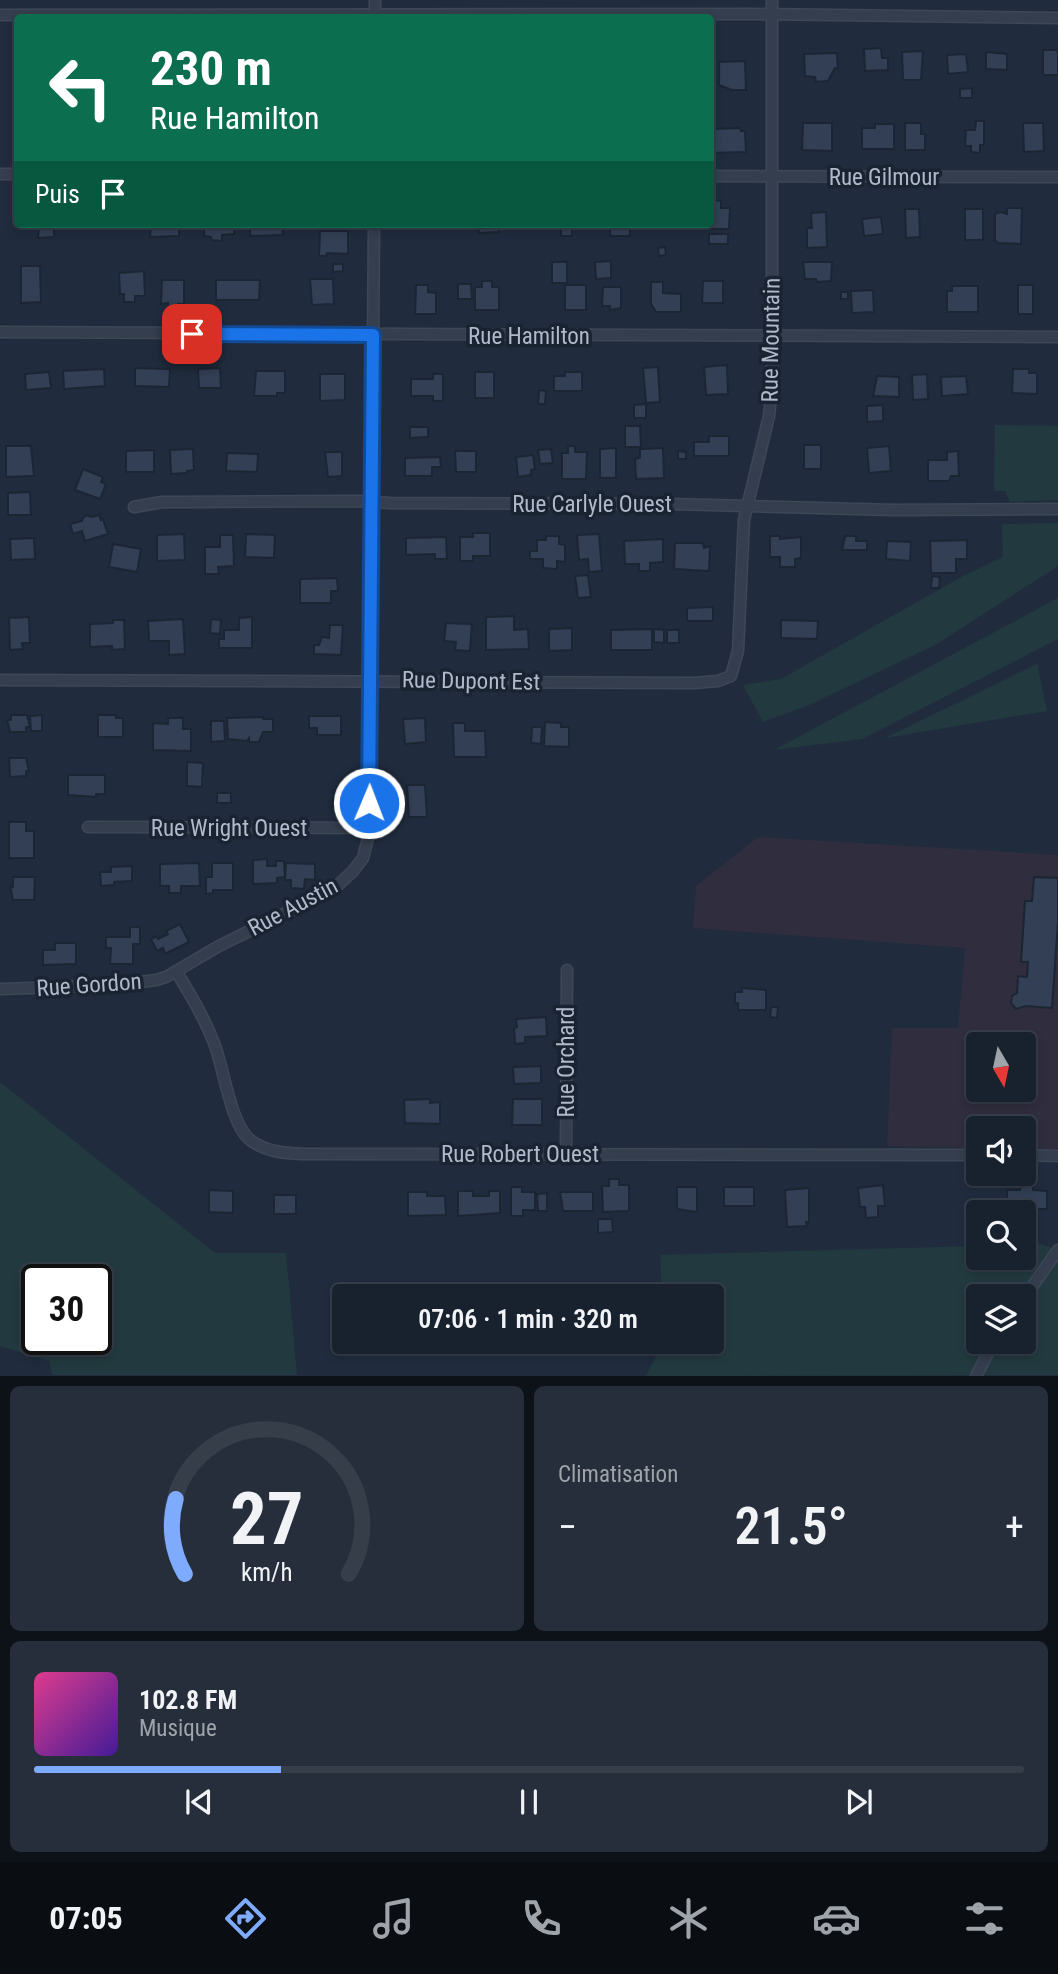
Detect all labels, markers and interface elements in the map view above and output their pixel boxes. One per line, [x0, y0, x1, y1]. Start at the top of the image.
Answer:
text: 230 m [150, 40, 272, 97]
icon: left [35, 42, 126, 133]
text: Rue Hamilton [150, 99, 319, 137]
street label: Rue Gilmour [829, 164, 939, 191]
icon: arrive [94, 175, 132, 213]
text: Puis [35, 179, 80, 209]
street label: Rue Mountain [756, 277, 786, 403]
pin [162, 304, 222, 364]
icon: arrive [173, 315, 211, 353]
street label: Rue Hamilton [468, 323, 590, 350]
street label: Rue Carlyle Ouest [512, 491, 672, 518]
street label: Rue Dupont Est [402, 666, 540, 696]
position arrow [332, 766, 406, 840]
street label: Rue Wright Ouest [151, 815, 307, 842]
street label: Rue Austin [244, 872, 342, 942]
street label: Rue Gordon [35, 968, 143, 1002]
street label: Rue Orchard [553, 1007, 580, 1117]
north arrow [966, 1032, 1036, 1102]
map controls [966, 1032, 1036, 1354]
button: sound [966, 1116, 1036, 1186]
street label: Rue Robert Ouest [441, 1141, 599, 1168]
button: search [966, 1200, 1036, 1270]
speed limit sign: 30 [21, 1264, 112, 1355]
button: layers [966, 1284, 1036, 1354]
text: 07:06 · 1 min · 320 m [418, 1304, 638, 1334]
text: Climatisation [558, 1461, 678, 1488]
text: 27 [230, 1477, 304, 1563]
text: 21.5° [734, 1496, 848, 1557]
text: − [558, 1505, 577, 1549]
text: + [1005, 1505, 1024, 1549]
text: km/h [241, 1558, 293, 1587]
text: 102.8 FM [139, 1685, 237, 1715]
text: Musique [139, 1715, 217, 1742]
icon: previous [180, 1783, 218, 1821]
icon: pause [510, 1783, 548, 1821]
icon: next [840, 1783, 878, 1821]
icon: directions [221, 1894, 270, 1943]
icon: music [369, 1894, 418, 1943]
icon: phone [517, 1894, 566, 1943]
icon: climate [664, 1894, 713, 1943]
icon: car [812, 1894, 861, 1943]
icon: filters [960, 1894, 1009, 1943]
text: 07:05 [49, 1899, 123, 1937]

